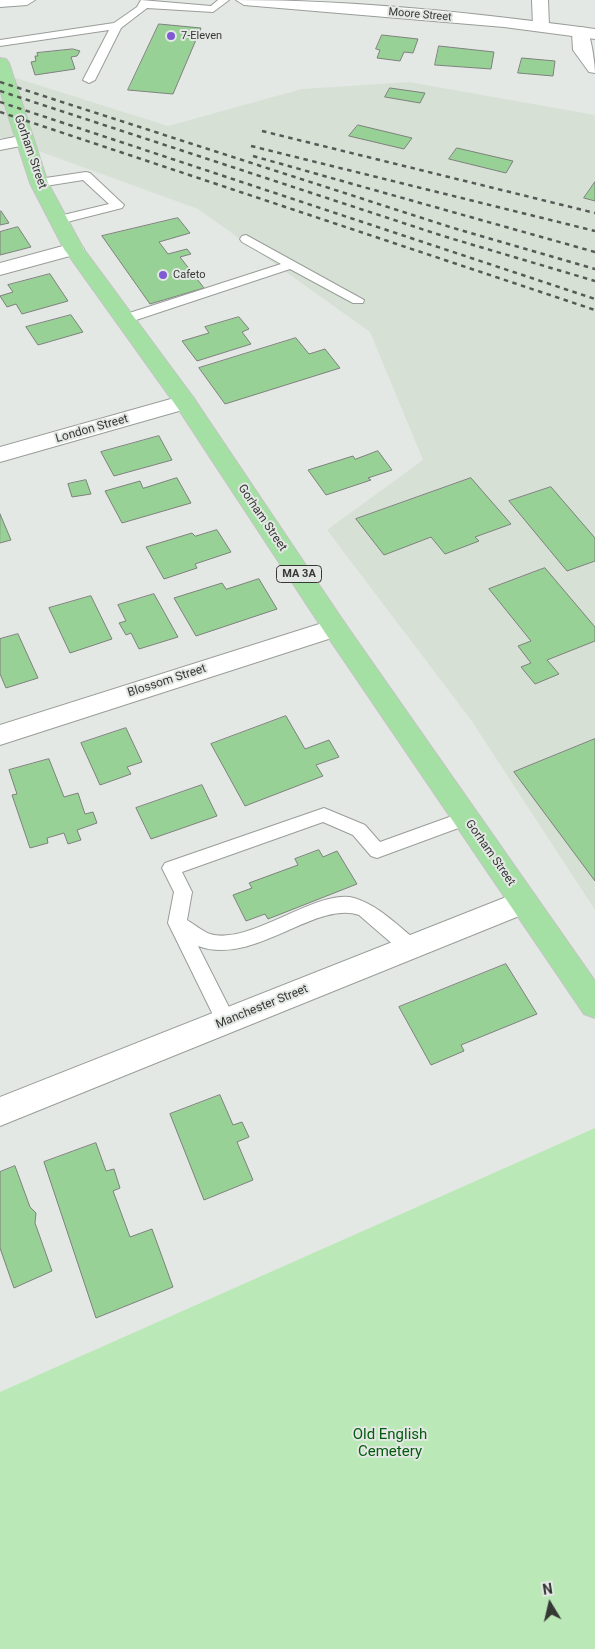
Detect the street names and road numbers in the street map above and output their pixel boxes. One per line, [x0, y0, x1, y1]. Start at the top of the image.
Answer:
street label: Moore Street [388, 6, 452, 24]
street label: Gorham Street [11, 113, 49, 191]
street label: London Street [54, 412, 130, 446]
street label: Gorham Street [234, 482, 290, 554]
road number: MA 3A [276, 566, 322, 582]
street label: Blossom Street [126, 662, 208, 700]
street label: Gorham Street [462, 817, 518, 889]
street label: Manchester Street [214, 982, 310, 1032]

